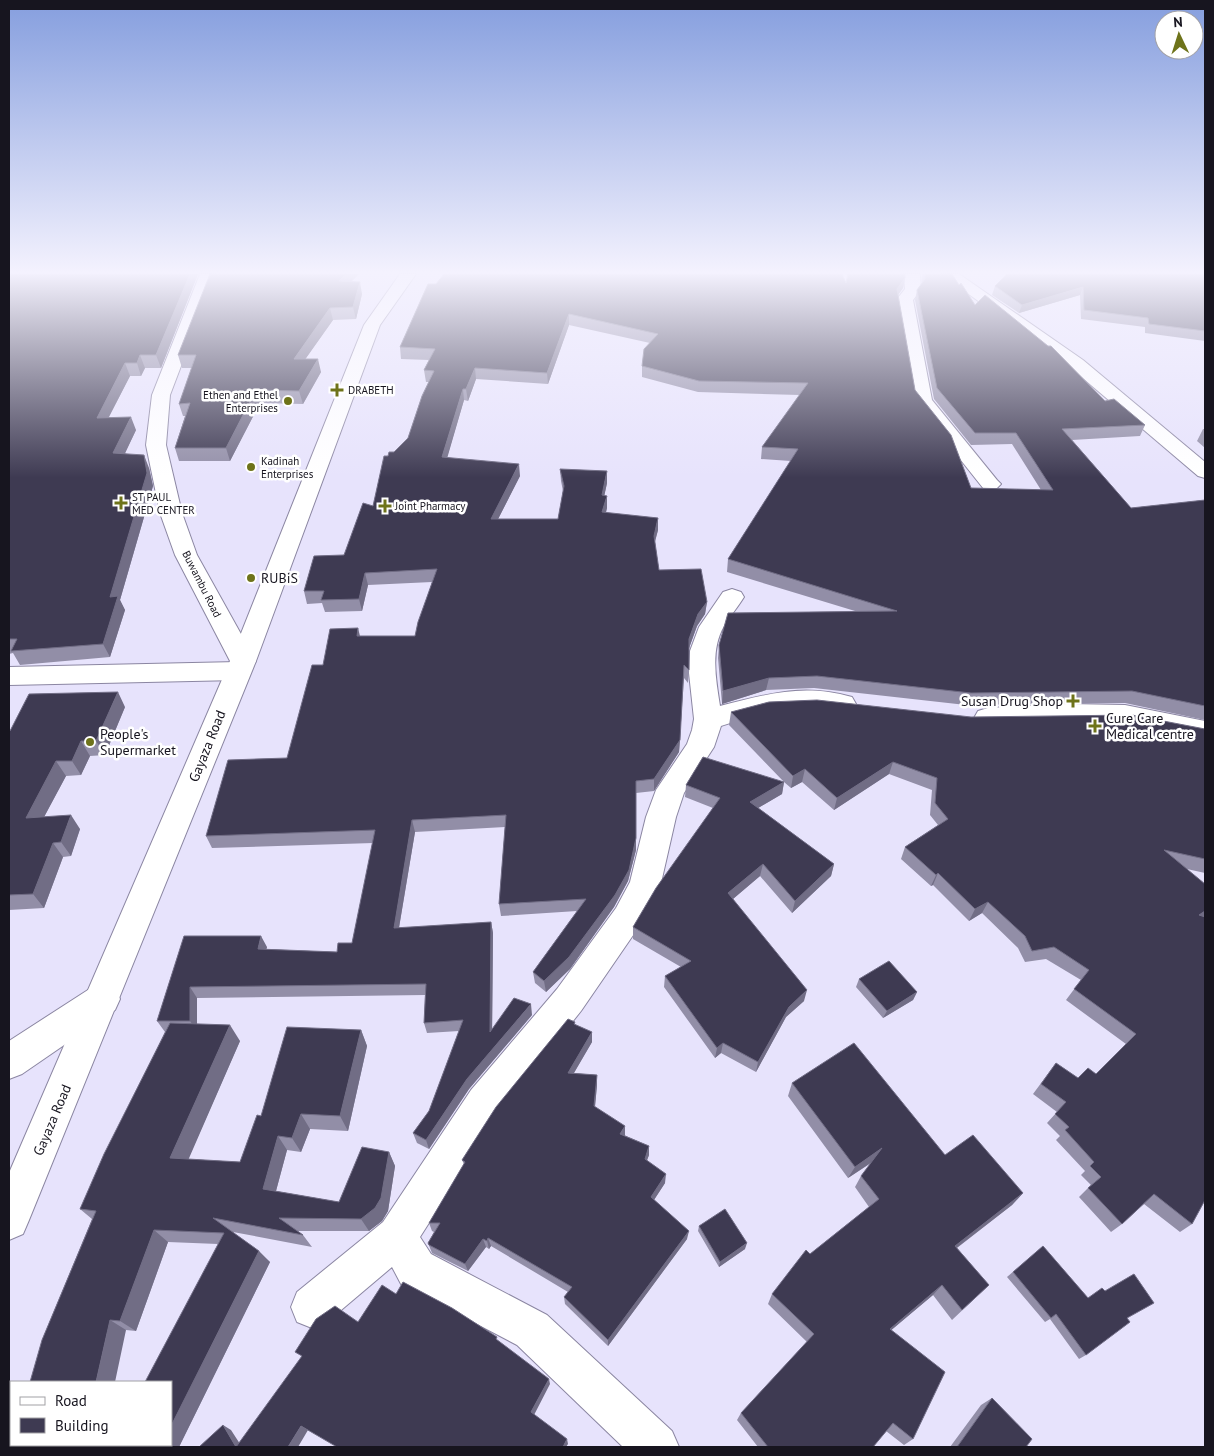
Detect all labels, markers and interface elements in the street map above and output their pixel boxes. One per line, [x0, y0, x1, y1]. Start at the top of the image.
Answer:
north arrow [1154, 10, 1204, 60]
text: N [1173, 13, 1183, 31]
marker: DRABETH [330, 383, 344, 397]
place label: DRABETH [348, 383, 394, 397]
place label: Ethen and Ethel Enterprises [203, 388, 279, 415]
marker: Ethen and Ethel Enterprises [282, 395, 294, 407]
place label: Kadinah Enterprises [261, 454, 314, 481]
marker: Kadinah Enterprises [245, 461, 257, 473]
place label: ST PAUL MED CENTER [132, 490, 195, 517]
marker: ST PAUL MED CENTER [114, 496, 128, 510]
place label: Joint Pharmacy [394, 499, 466, 513]
marker: Joint Pharmacy [379, 500, 391, 512]
street label: Buwambu Road [179, 548, 225, 620]
place label: RUBiS [261, 569, 298, 587]
marker: RUBiS [245, 572, 257, 584]
place label: Susan Drug Shop [961, 692, 1063, 710]
marker: Susan Drug Shop [1067, 695, 1079, 707]
street label: Gayaza Road [185, 708, 229, 784]
place label: Cure Care Medical centre [1106, 709, 1194, 743]
marker: Cure Care Medical centre [1088, 719, 1102, 733]
place label: People's Supermarket [100, 725, 176, 759]
marker: People's Supermarket [84, 736, 96, 748]
street label: Gayaza Road [29, 1082, 75, 1158]
legend [10, 1381, 172, 1446]
text: Road [55, 1391, 87, 1410]
text: Building [55, 1416, 109, 1435]

